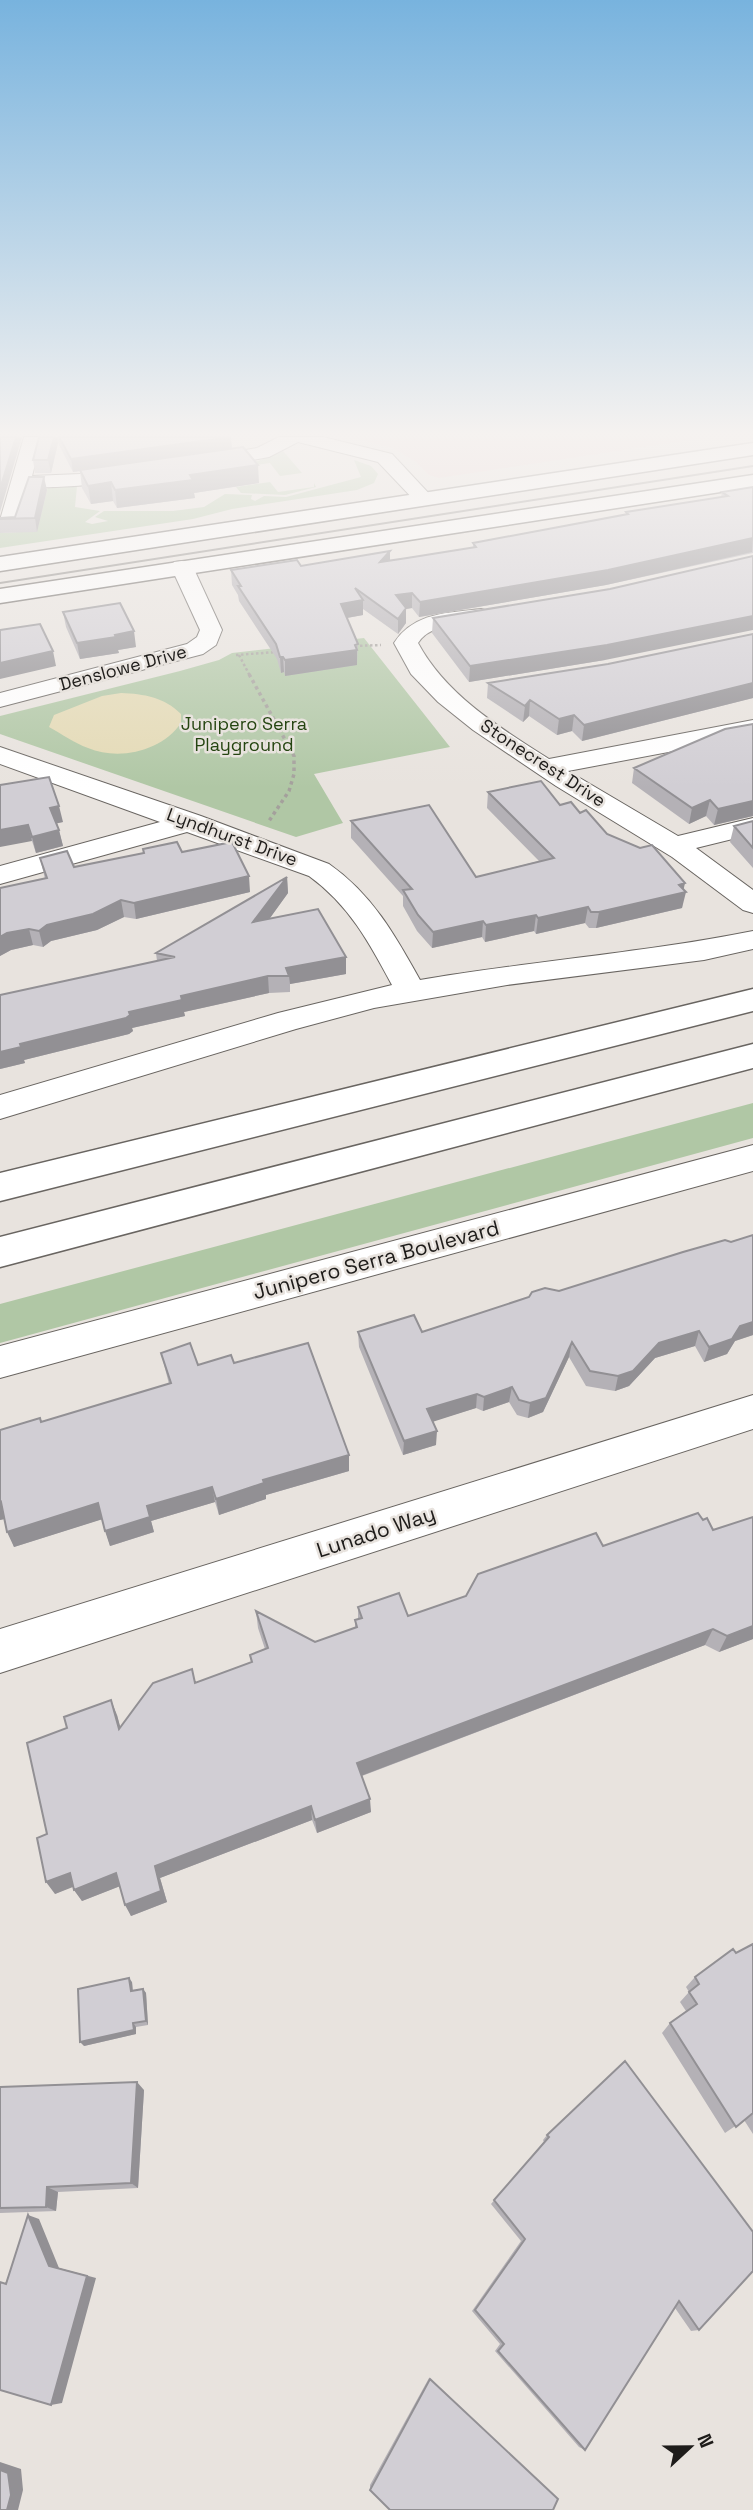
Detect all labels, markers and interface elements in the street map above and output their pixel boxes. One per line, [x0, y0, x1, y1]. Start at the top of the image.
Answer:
street label: Denslowe Drive [57, 639, 189, 696]
park label: Junipero Serra Playground [181, 712, 307, 756]
street label: Stonecrest Drive [476, 713, 610, 812]
street label: Lyndhurst Drive [164, 802, 301, 871]
street label: Junipero Serra Boulevard [250, 1214, 502, 1305]
street label: Lunado Way [313, 1500, 439, 1563]
north arrow [655, 2412, 725, 2482]
text: N [691, 2430, 719, 2451]

